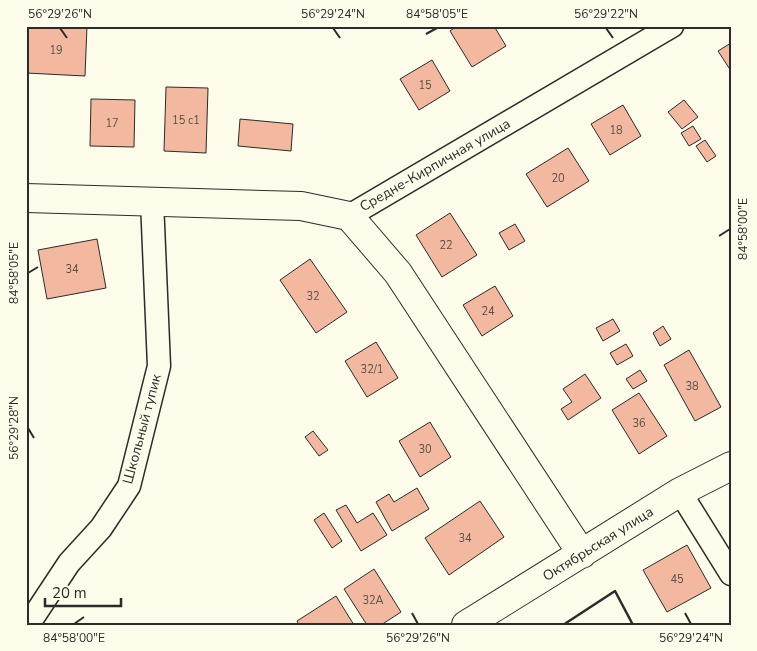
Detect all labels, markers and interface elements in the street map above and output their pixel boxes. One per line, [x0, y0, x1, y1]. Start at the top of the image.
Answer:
text: 56°29'26"N [28, 6, 92, 22]
text: 56°29'24"N [301, 6, 365, 22]
text: 84°58'05"E [406, 6, 468, 22]
text: 56°29'22"N [574, 6, 638, 22]
house number: 19 [49, 43, 63, 58]
house number: 15 [418, 78, 432, 93]
house number: 15 с1 [172, 113, 200, 128]
street label: Средне-Кирпичная улица [356, 114, 514, 216]
house number: 17 [105, 116, 119, 131]
house number: 18 [609, 123, 623, 138]
house number: 20 [551, 171, 565, 186]
text: 84°58'00"E [735, 198, 751, 260]
house number: 22 [439, 238, 453, 253]
text: 84°58'05"E [6, 242, 22, 304]
house number: 34 [65, 262, 79, 277]
house number: 32 [306, 289, 320, 304]
house number: 24 [481, 304, 495, 319]
house number: 32/1 [361, 362, 383, 377]
street label: Школьный тупик [118, 371, 166, 486]
house number: 38 [685, 379, 699, 394]
text: 56°29'28"N [6, 396, 22, 460]
house number: 36 [632, 416, 646, 431]
house number: 30 [418, 442, 432, 457]
street label: Октябрьская улица [539, 502, 657, 586]
house number: 34 [458, 531, 472, 546]
house number: 45 [670, 572, 684, 587]
scale bar [45, 576, 121, 608]
text: 20 m [52, 583, 87, 603]
house number: 32А [362, 593, 384, 608]
text: 84°58'00"E [43, 630, 105, 646]
text: 56°29'26"N [386, 630, 450, 646]
text: 56°29'24"N [659, 630, 723, 646]

